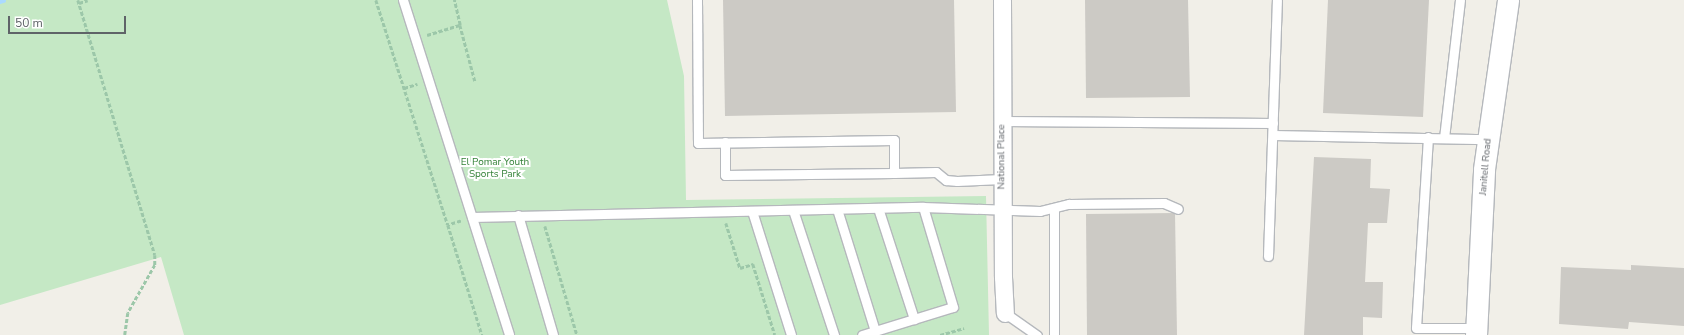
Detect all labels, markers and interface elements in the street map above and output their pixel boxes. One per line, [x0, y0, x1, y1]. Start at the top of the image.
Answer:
scale bar [10, 8, 128, 34]
text: 50 m [15, 15, 43, 31]
street label: National Place [996, 124, 1008, 190]
street label: Janitell Road [1478, 138, 1494, 196]
park label: El Pomar Youth Sports Park [461, 156, 529, 180]

